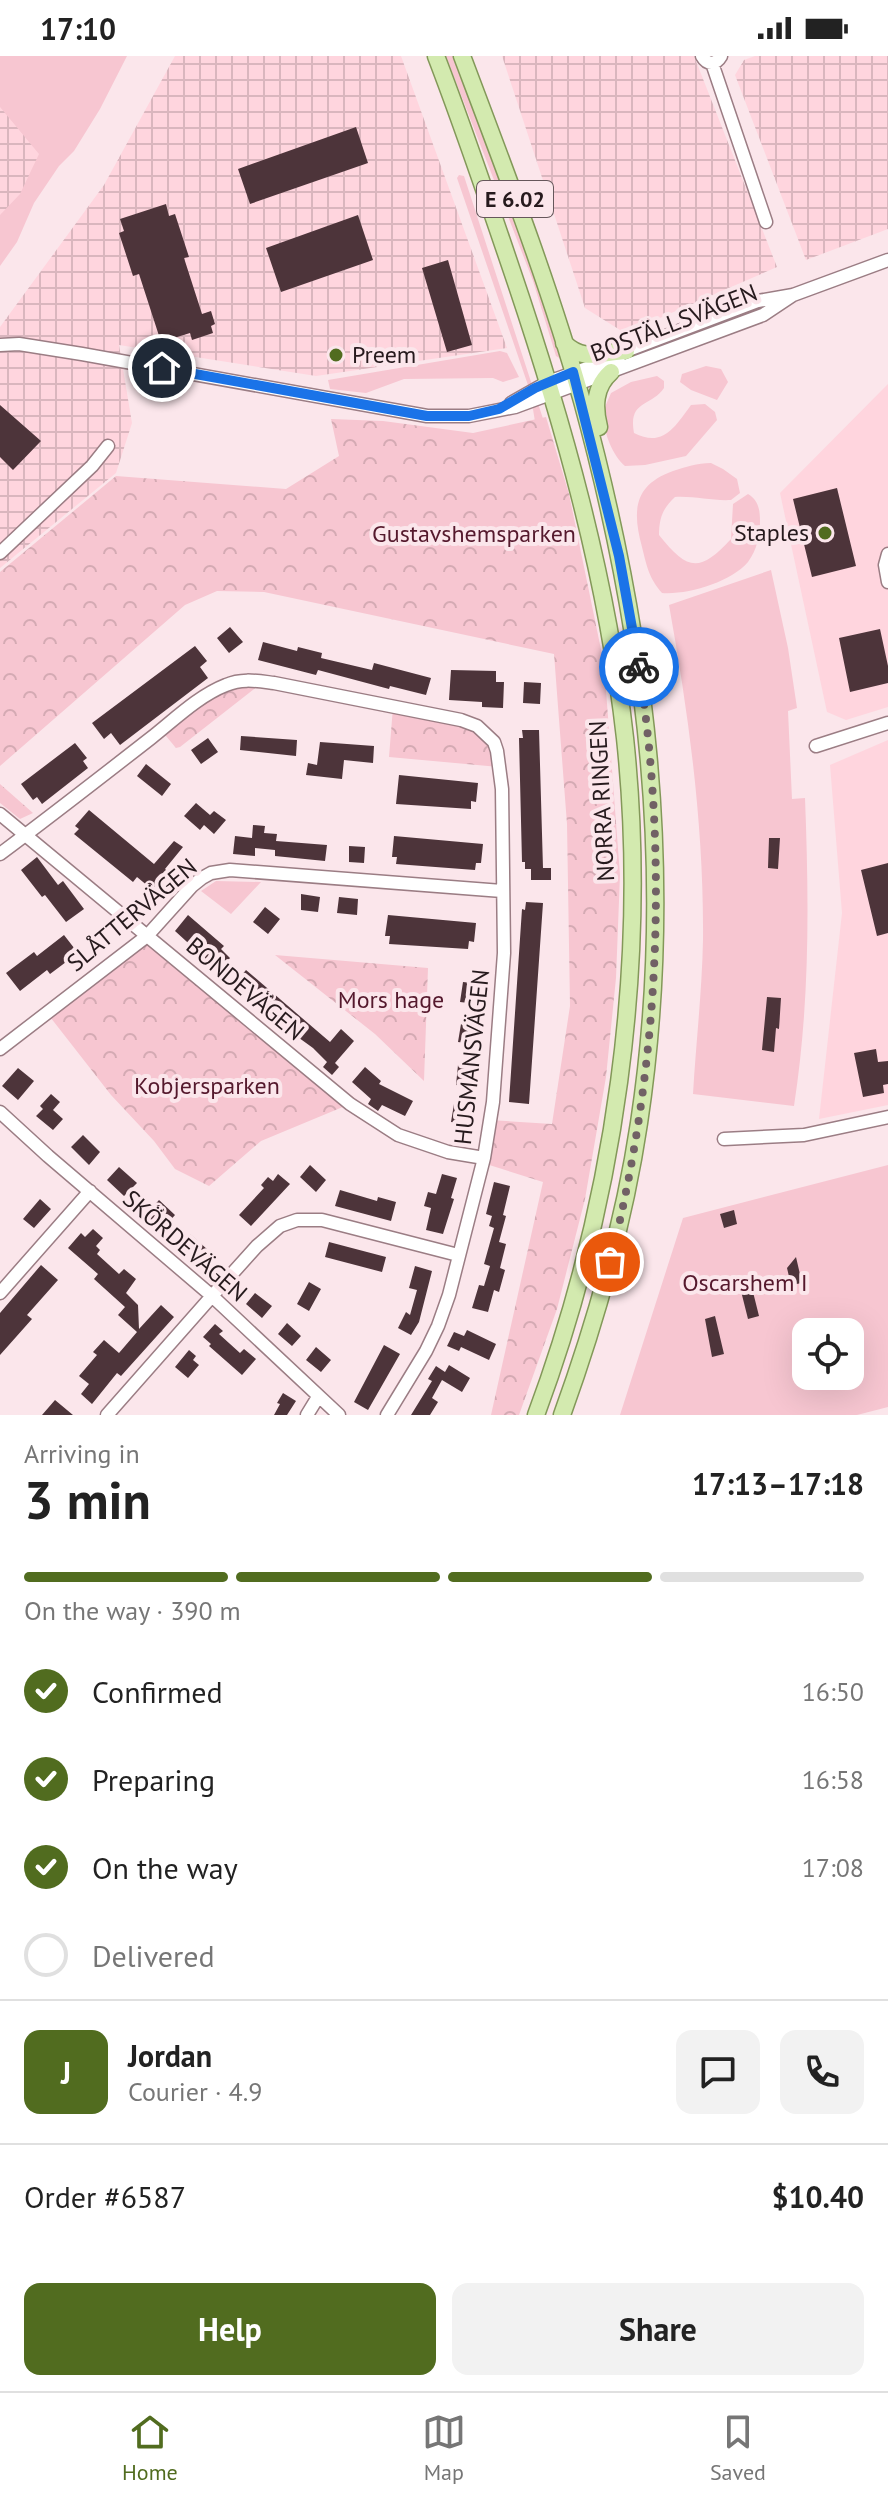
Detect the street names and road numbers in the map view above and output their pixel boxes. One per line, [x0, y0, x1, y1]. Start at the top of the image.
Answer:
road number: E 6.02 [477, 181, 553, 217]
street label: BOSTÄLLSVÄGEN [586, 276, 762, 369]
street label: NORRA RINGEN [582, 720, 621, 882]
street label: SLÅTTERVÄGEN [60, 851, 203, 978]
street label: BONDEVÄGEN [180, 930, 311, 1047]
street label: HUSMANSVÄGEN [447, 968, 496, 1146]
street label: SKÖRDEVÄGEN [117, 1183, 254, 1308]

